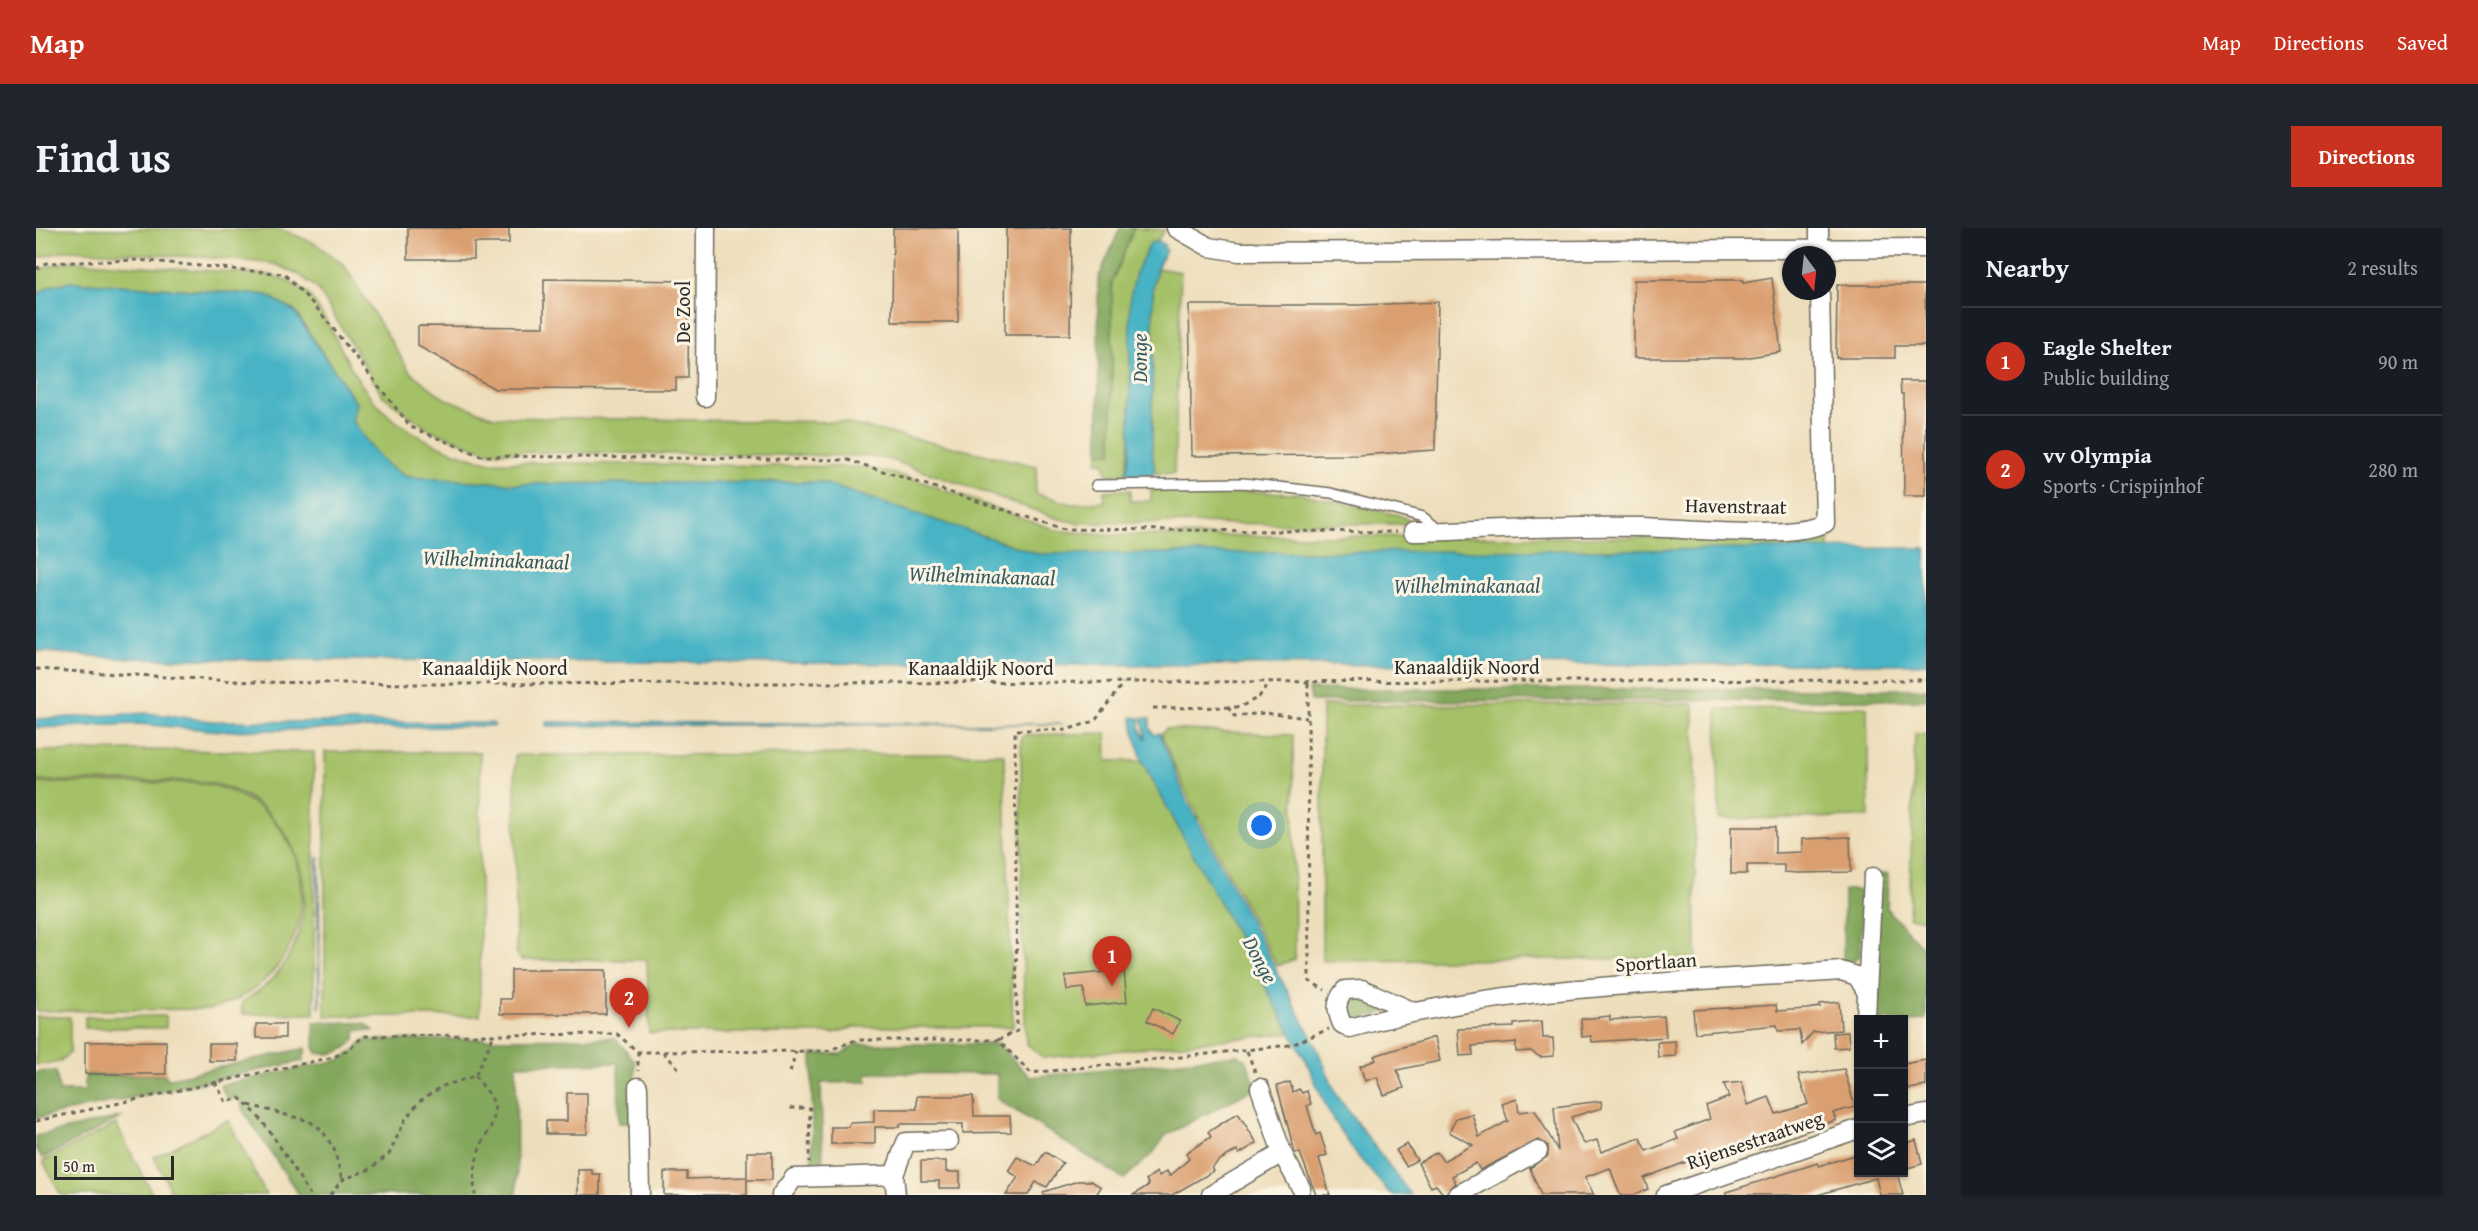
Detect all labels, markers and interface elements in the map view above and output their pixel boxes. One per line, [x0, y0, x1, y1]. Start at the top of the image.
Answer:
text: Map [30, 22, 84, 63]
text: Map [2202, 27, 2241, 58]
text: Directions [2274, 27, 2364, 58]
text: Saved [2397, 27, 2448, 58]
text: Find us [36, 126, 171, 187]
button: Directions [2291, 126, 2442, 187]
north arrow [1782, 246, 1836, 300]
text: Nearby [1986, 248, 2069, 287]
text: 2 results [2347, 253, 2418, 282]
street label: De Zool [668, 280, 697, 343]
text: Eagle Shelter [2043, 331, 2172, 363]
water label: Donge [1124, 333, 1155, 384]
text: 1 [2000, 347, 2011, 376]
text: 90 m [2378, 347, 2418, 376]
text: Public building [2043, 363, 2169, 392]
text: vv Olympia [2043, 439, 2152, 471]
text: 2 [2000, 455, 2011, 484]
text: 280 m [2368, 455, 2418, 484]
text: Sports · Crispijnhof [2043, 471, 2203, 500]
street label: Havenstraat [1685, 490, 1787, 521]
water label: Wilhelminakanaal [422, 541, 570, 578]
water label: Wilhelminakanaal [908, 557, 1056, 594]
water label: Wilhelminakanaal [1394, 570, 1540, 601]
street label: Kanaaldijk Noord [1394, 652, 1540, 681]
street label: Kanaaldijk Noord [422, 653, 568, 682]
street label: Kanaaldijk Noord [908, 653, 1054, 682]
your location [1247, 811, 1276, 840]
water label: Donge [1235, 930, 1286, 989]
pin: 1 [1092, 936, 1132, 986]
street label: Sportlaan [1614, 944, 1698, 979]
pin: 2 [610, 978, 648, 1028]
map controls [1854, 1015, 1908, 1177]
button: + [1854, 1015, 1908, 1069]
button: − [1854, 1069, 1908, 1123]
street label: Rijensestraatweg [1683, 1103, 1827, 1176]
button: layers [1854, 1123, 1908, 1177]
scale bar [54, 1153, 174, 1180]
text: 50 m [63, 1154, 95, 1178]

